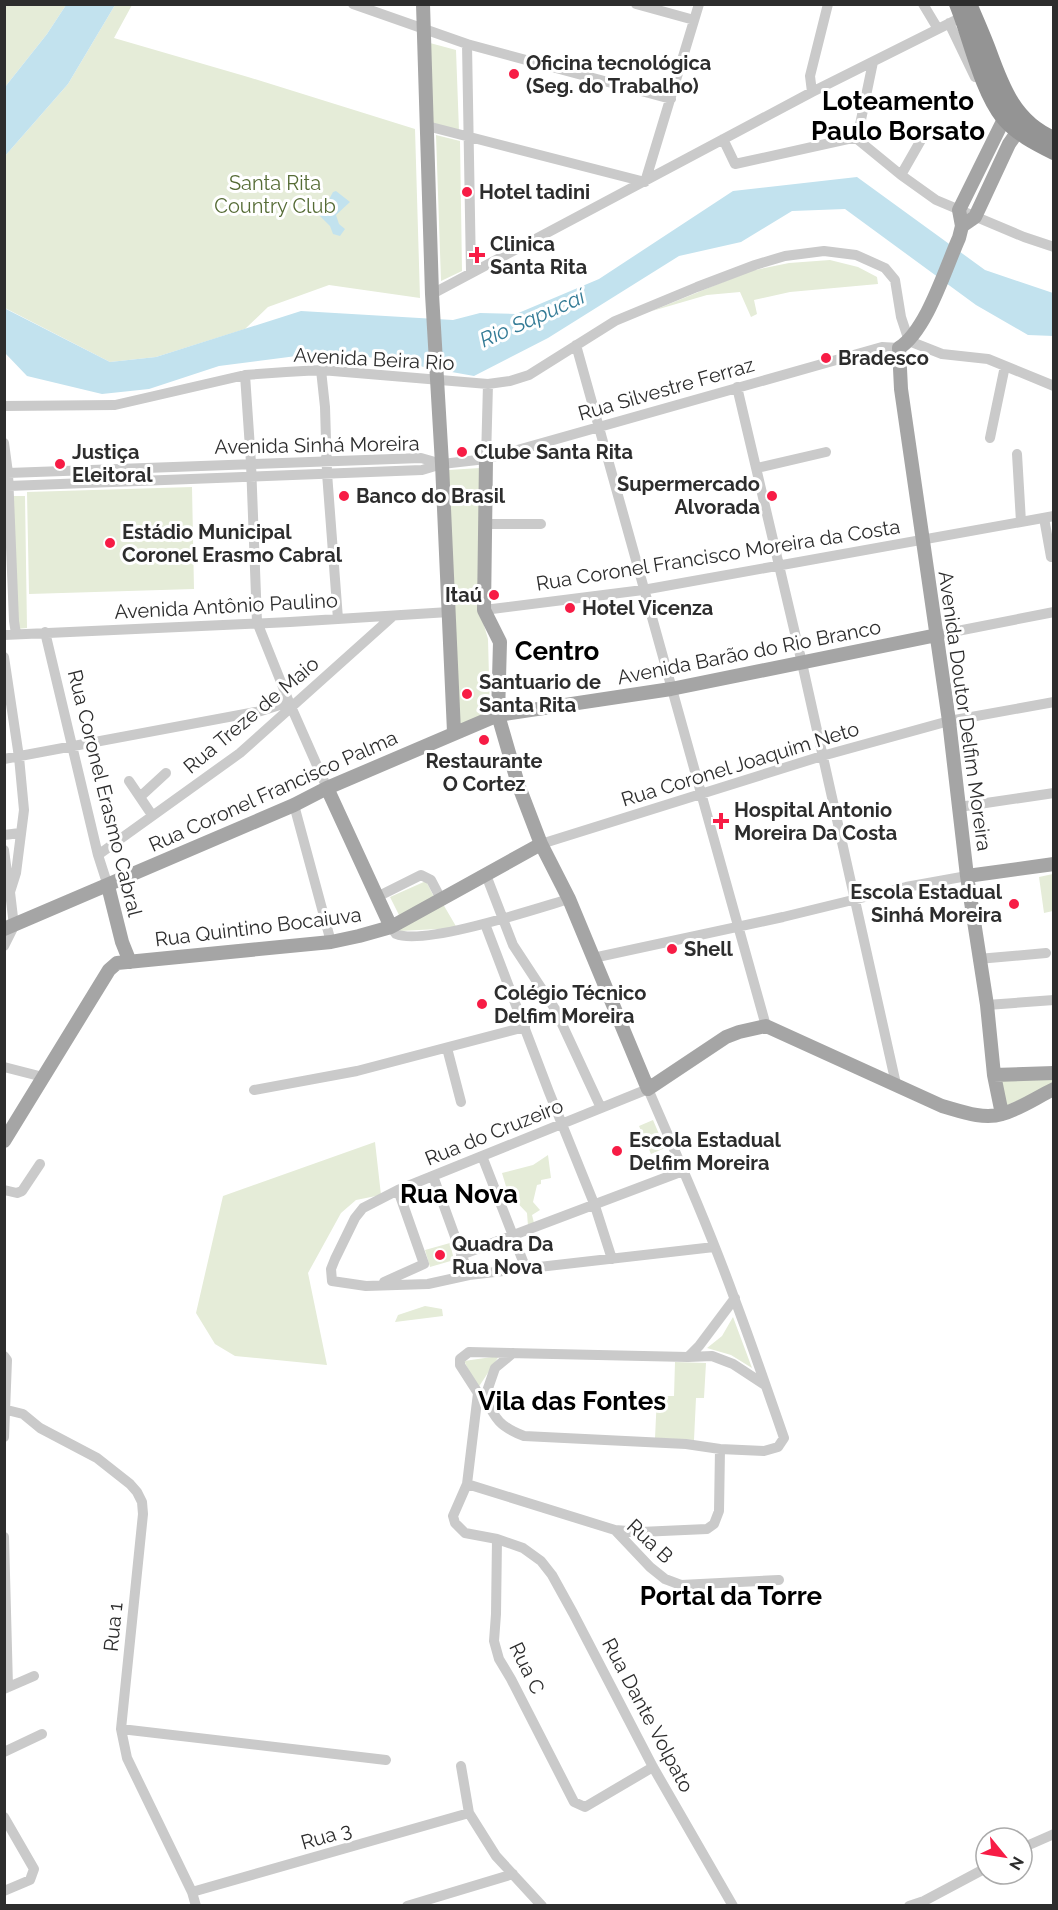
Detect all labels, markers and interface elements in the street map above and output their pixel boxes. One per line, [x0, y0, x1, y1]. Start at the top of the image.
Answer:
place label: Oficina tecnológica (Seg. do Trabalho) [526, 51, 711, 98]
marker: Oficina tecnológica (Seg. do Trabalho) [507, 67, 521, 81]
district label: Loteamento Paulo Borsato [811, 86, 985, 146]
park label: Santa Rita Country Club [214, 171, 336, 218]
place label: Hotel tadini [479, 180, 590, 204]
marker: Hotel tadini [460, 185, 474, 199]
place label: Clinica Santa Rita [490, 232, 587, 279]
marker: Clinica Santa Rita [468, 246, 486, 264]
water label: Rio Sapucaí [476, 283, 591, 352]
street label: Avenida Beira Rio [293, 343, 455, 375]
place label: Bradesco [838, 346, 929, 370]
marker: Bradesco [819, 351, 833, 365]
street label: Rua Silvestre Ferraz [575, 352, 757, 426]
street label: Avenida Sinhá Moreira [214, 431, 420, 459]
place label: Justiça Eleitoral [72, 440, 153, 487]
place label: Clube Santa Rita [474, 440, 633, 464]
marker: Clube Santa Rita [455, 445, 469, 459]
marker: Justiça Eleitoral [53, 457, 67, 471]
place label: Supermercado Alvorada [617, 472, 760, 519]
place label: Banco do Brasil [356, 484, 506, 508]
marker: Banco do Brasil [337, 489, 351, 503]
marker: Supermercado Alvorada [765, 489, 779, 503]
street label: Rua Coronel Francisco Moreira da Costa [534, 514, 902, 596]
place label: Estádio Municipal Coronel Erasmo Cabral [122, 520, 343, 567]
marker: Estádio Municipal Coronel Erasmo Cabral [103, 536, 117, 550]
street label: Avenida Doutor Delfim Moreira [933, 569, 997, 853]
place label: Itaú [445, 583, 482, 607]
street label: Avenida Antônio Paulino [114, 588, 338, 624]
marker: Itaú [487, 588, 501, 602]
place label: Hotel Vicenza [582, 596, 713, 620]
marker: Hotel Vicenza [563, 601, 577, 615]
street label: Avenida Barão do Rio Branco [615, 615, 883, 689]
district label: Centro [515, 636, 599, 666]
street label: Rua Treze de Maio [178, 651, 324, 779]
street label: Rua Coronel Erasmo Cabral [63, 667, 147, 919]
place label: Santuario de Santa Rita [479, 670, 601, 717]
marker: Santuario de Santa Rita [460, 687, 474, 701]
street label: Rua Coronel Joaquim Neto [618, 716, 862, 812]
street label: Rua Coronel Francisco Palma [145, 725, 401, 857]
marker: Restaurante O Cortez [477, 733, 491, 747]
place label: Restaurante O Cortez [426, 749, 543, 796]
place label: Hospital Antonio Moreira Da Costa [734, 798, 897, 845]
marker: Hospital Antonio Moreira Da Costa [712, 812, 730, 830]
place label: Escola Estadual Sinhá Moreira [850, 880, 1003, 927]
marker: Escola Estadual Sinhá Moreira [1007, 897, 1021, 911]
street label: Rua Quintino Bocaiuva [153, 902, 363, 952]
place label: Shell [684, 937, 734, 961]
marker: Shell [665, 942, 679, 956]
place label: Colégio Técnico Delfim Moreira [494, 981, 646, 1028]
marker: Colégio Técnico Delfim Moreira [475, 997, 489, 1011]
street label: Rua do Cruzeiro [421, 1093, 567, 1171]
place label: Escola Estadual Delfim Moreira [629, 1128, 781, 1175]
marker: Escola Estadual Delfim Moreira [610, 1144, 624, 1158]
district label: Rua Nova [400, 1179, 518, 1209]
place label: Quadra Da Rua Nova [452, 1232, 553, 1279]
marker: Quadra Da Rua Nova [433, 1248, 447, 1262]
district label: Vila das Fontes [478, 1386, 666, 1416]
street label: Rua B [622, 1514, 678, 1568]
district label: Portal da Torre [640, 1581, 823, 1611]
street label: Rua 1 [98, 1601, 128, 1653]
street label: Rua Dante Volpato [597, 1634, 699, 1796]
street label: Rua C [504, 1638, 550, 1698]
street label: Rua 3 [298, 1817, 354, 1855]
north arrow [974, 1826, 1034, 1886]
text: N [1005, 1853, 1028, 1873]

